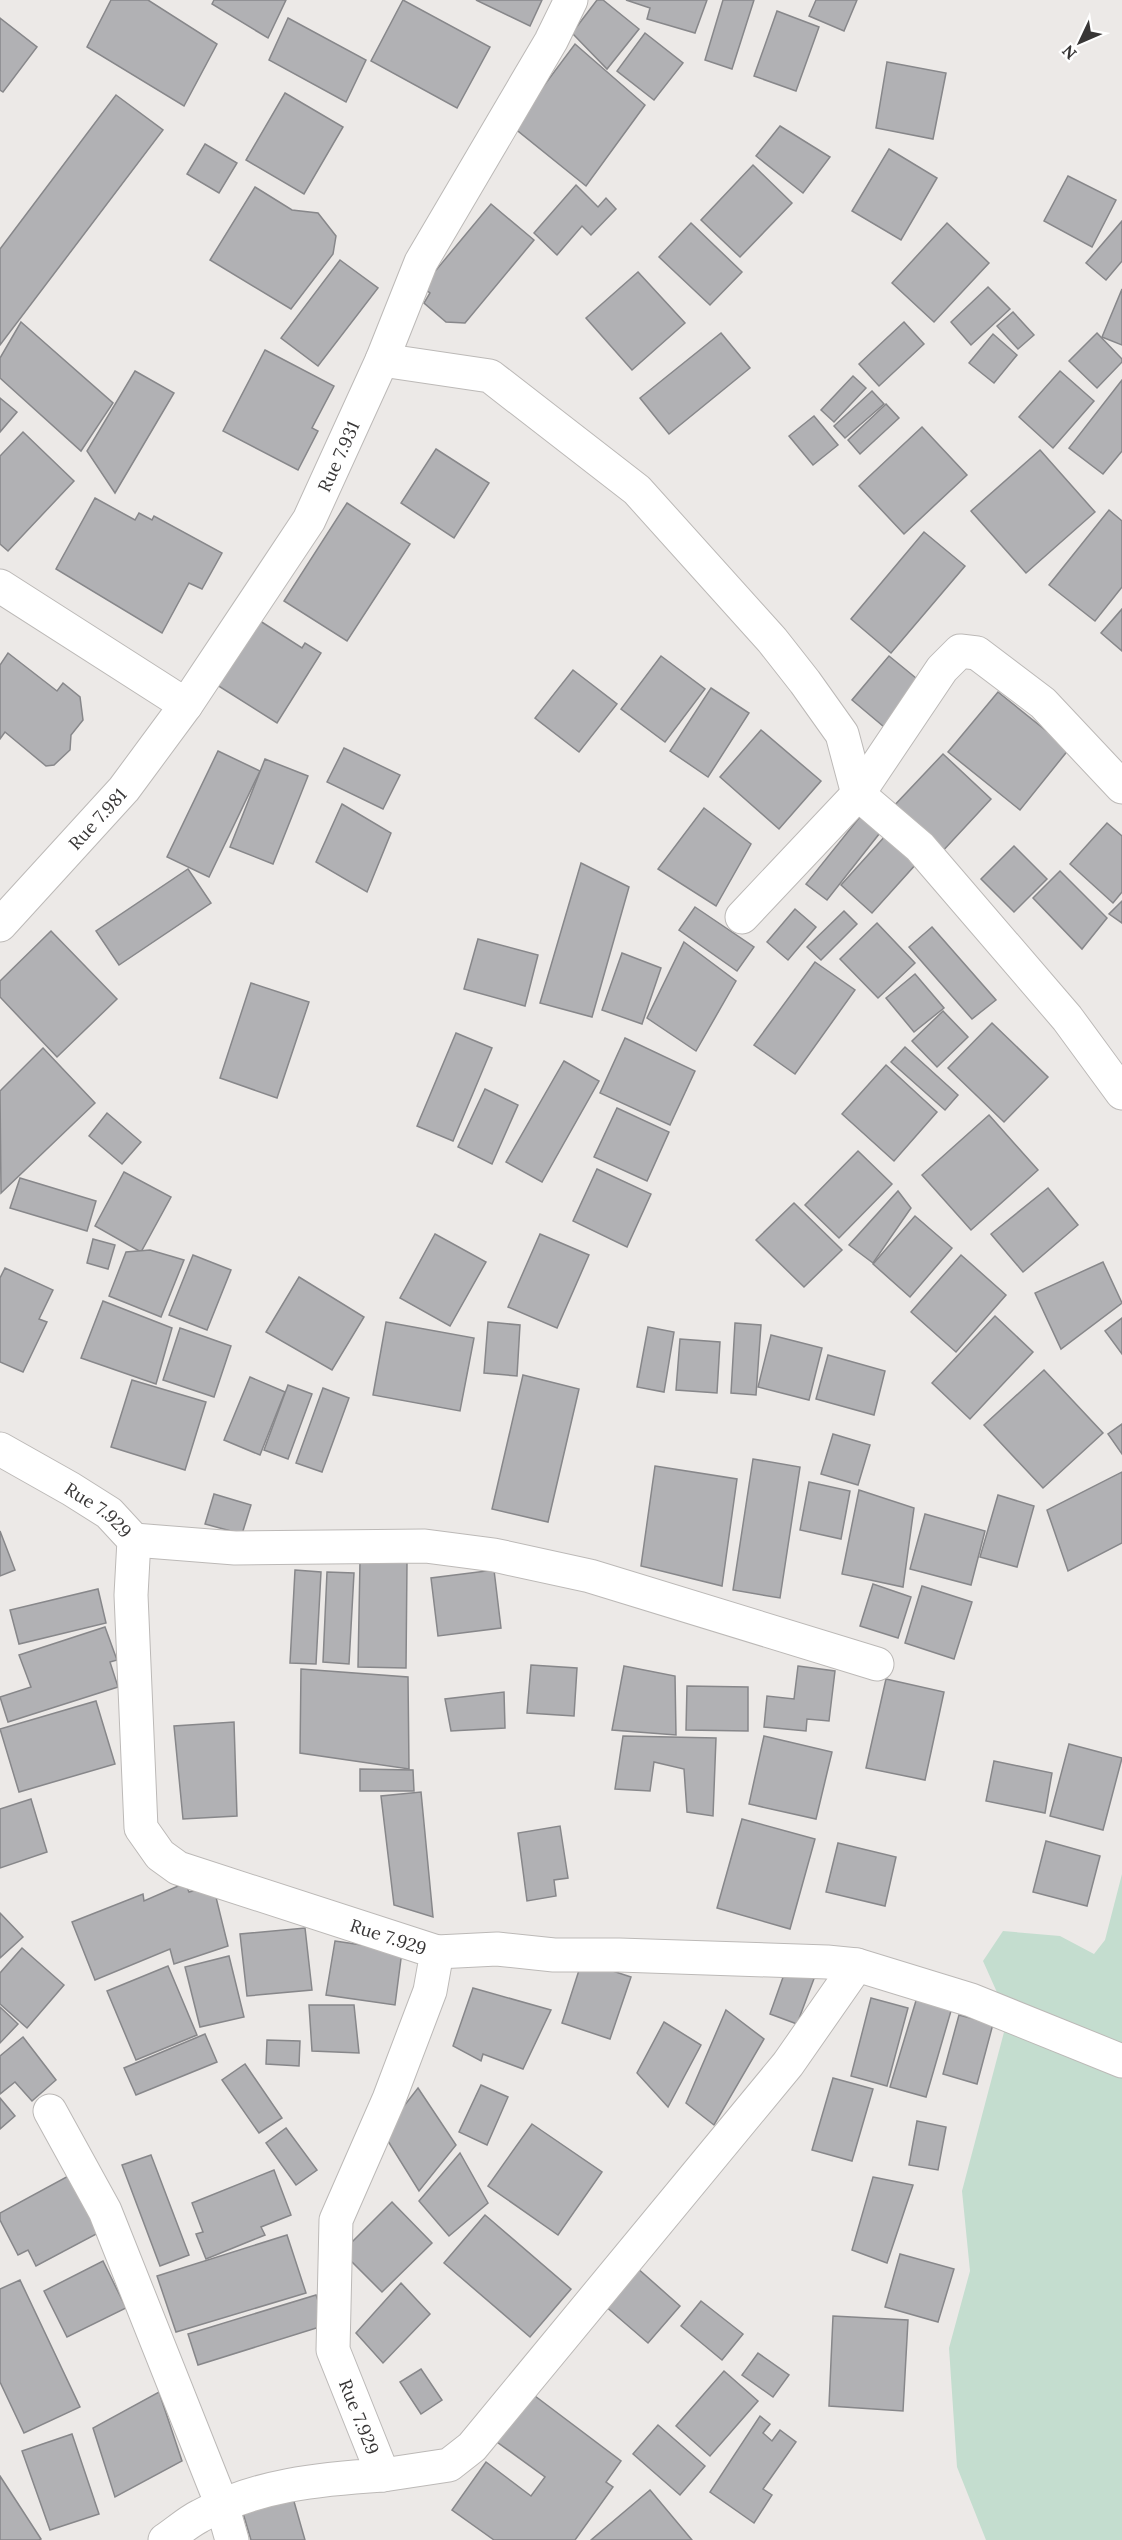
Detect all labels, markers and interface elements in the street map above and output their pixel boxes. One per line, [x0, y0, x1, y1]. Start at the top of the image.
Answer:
north arrow [1050, 12, 1110, 72]
text: N [1058, 41, 1081, 64]
street label: Rue 7.931 [312, 417, 364, 495]
street label: Rue 7.981 [63, 783, 131, 854]
street label: Rue 7.929 [61, 1477, 137, 1542]
street label: Rue 7.929 [347, 1913, 430, 1959]
street label: Rue 7.929 [334, 2376, 385, 2458]

